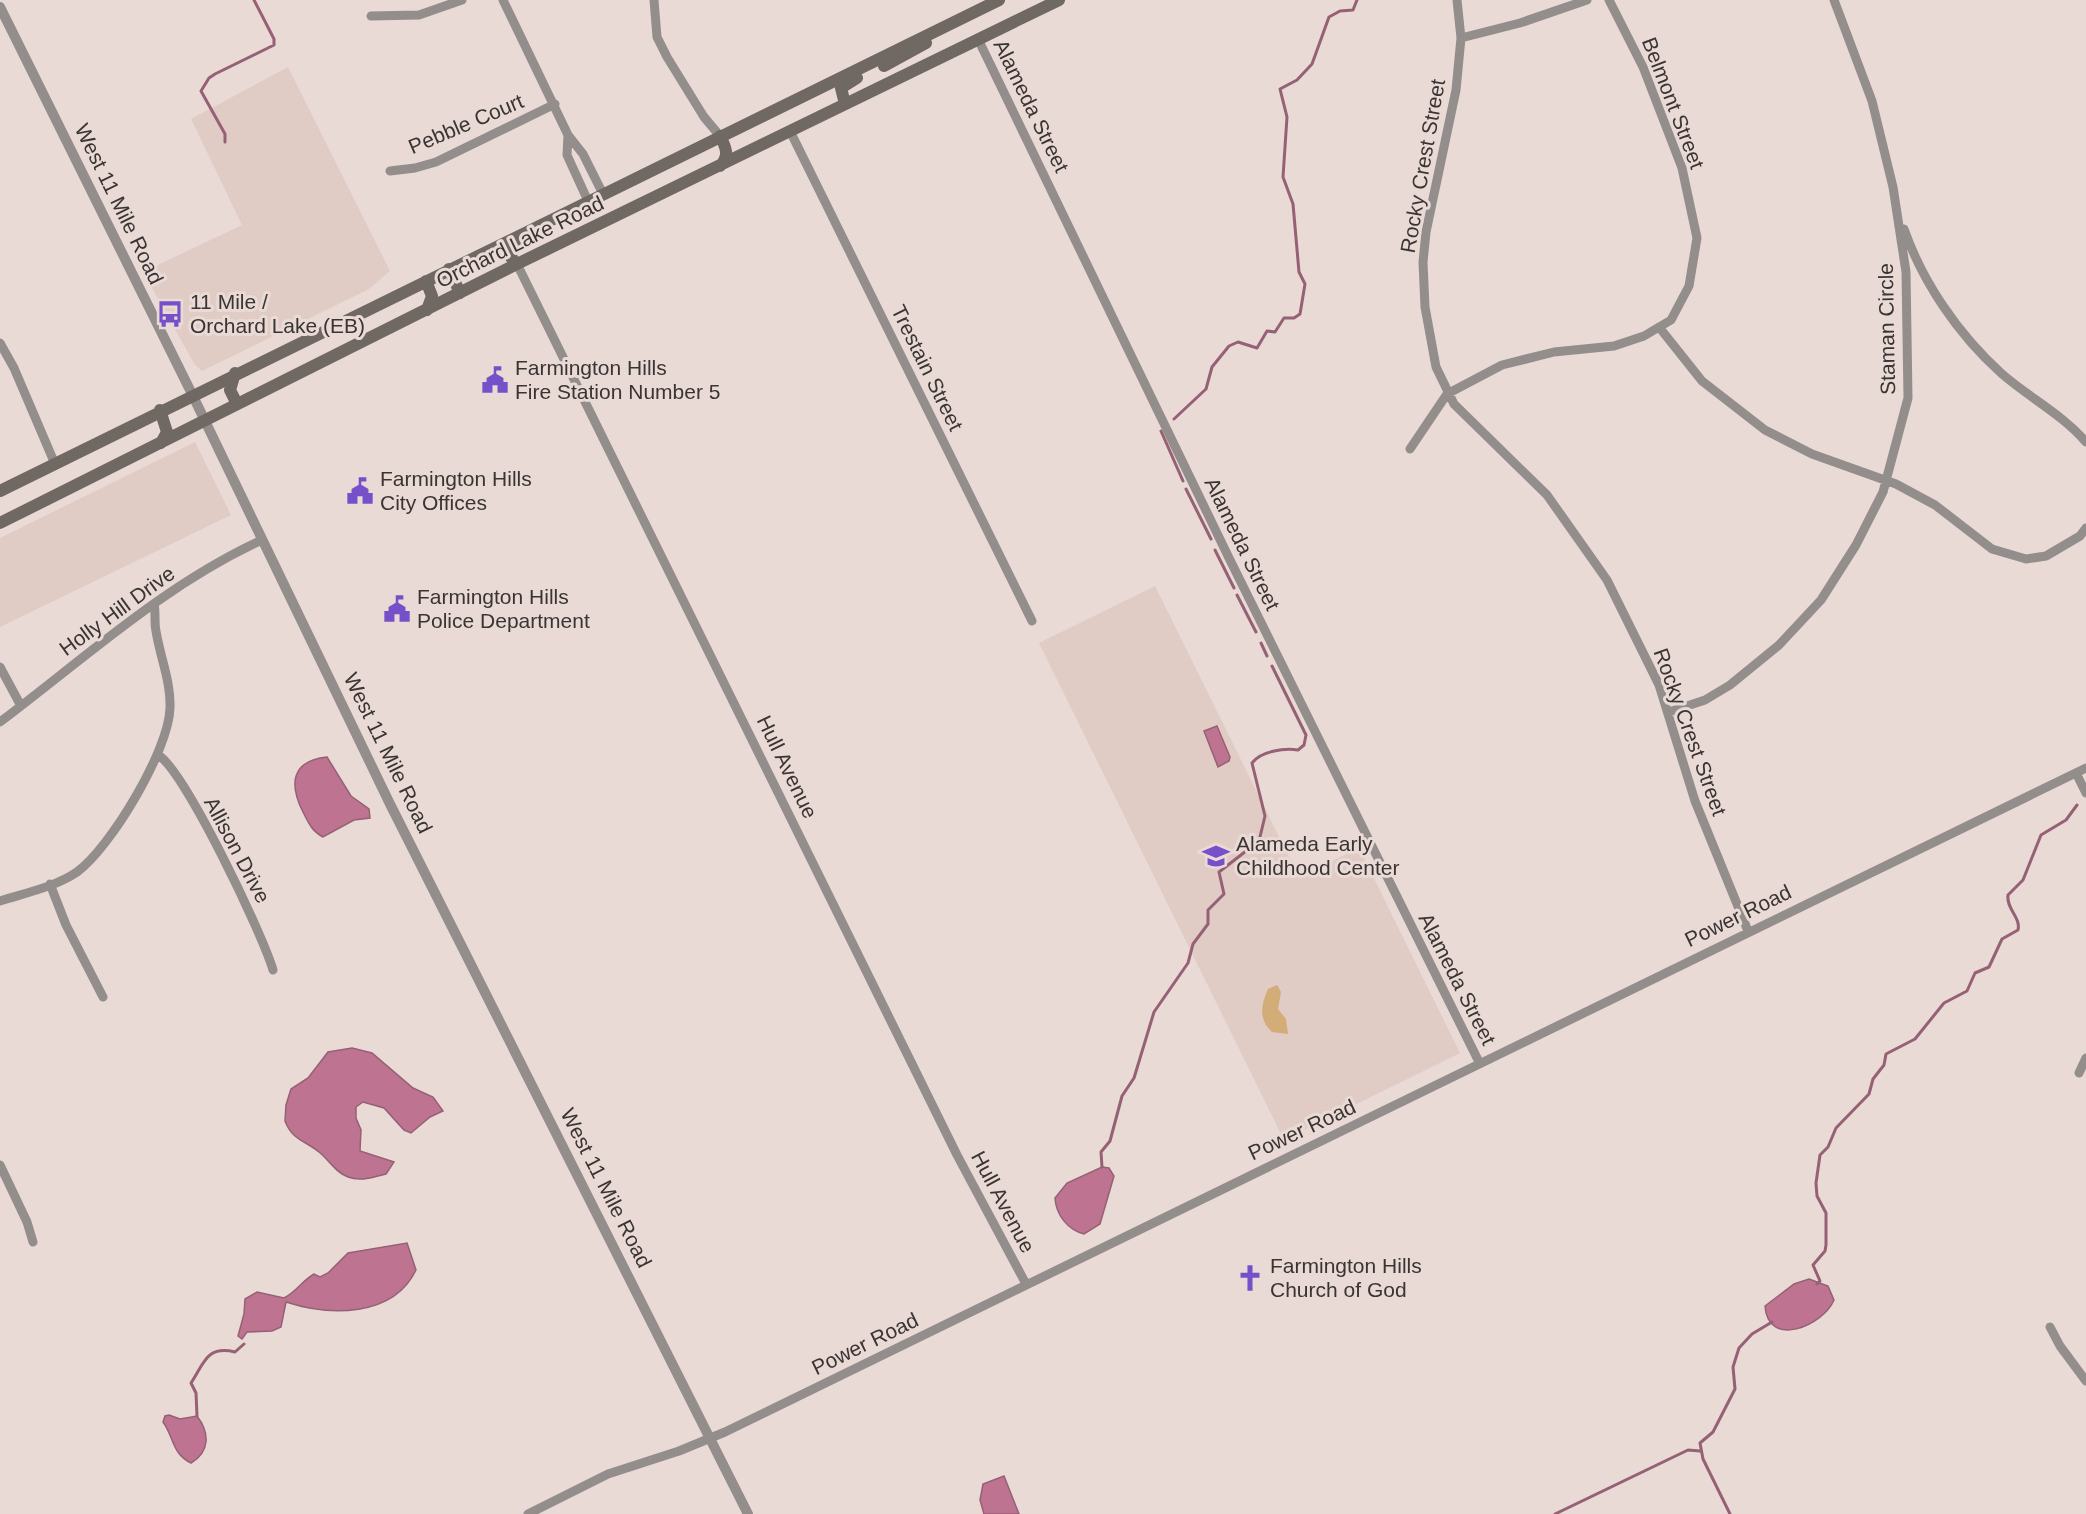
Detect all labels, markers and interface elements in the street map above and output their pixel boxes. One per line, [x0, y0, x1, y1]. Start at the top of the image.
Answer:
street label: Belmont Street [1638, 34, 1709, 172]
street label: Alameda Street [989, 36, 1074, 176]
street label: Rocky Crest Street [1396, 77, 1449, 255]
street label: Pebble Court [405, 89, 527, 158]
street label: West 11 Mile Road [71, 120, 168, 288]
street label: Orchard Lake Road [432, 191, 607, 292]
street label: Staman Circle [1874, 263, 1899, 395]
place label: 11 Mile / Orchard Lake (EB) [190, 290, 365, 337]
bus stop icon: 11 Mile / Orchard Lake (EB) [155, 299, 185, 329]
street label: Trestain Street [887, 301, 968, 435]
place label: Farmington Hills Fire Station Number 5 [515, 356, 720, 403]
public building icon: Farmington Hills Fire Station Number 5 [480, 365, 510, 395]
place label: Farmington Hills City Offices [380, 467, 532, 514]
street label: Alameda Street [1200, 474, 1285, 614]
public building icon: Farmington Hills City Offices [345, 476, 375, 506]
street label: Holly Hill Drive [55, 561, 179, 660]
place label: Farmington Hills Police Department [417, 585, 590, 632]
public building icon: Farmington Hills Police Department [382, 594, 412, 624]
street label: Rocky Crest Street [1650, 645, 1731, 819]
street label: West 11 Mile Road [340, 669, 437, 837]
street label: Hull Avenue [753, 712, 822, 822]
street label: Allison Drive [200, 793, 275, 907]
place label: Alameda Early Childhood Center [1236, 832, 1399, 879]
school or university icon: Alameda Early Childhood Center [1201, 841, 1231, 871]
street label: Power Road [1681, 880, 1795, 951]
street label: Alameda Street [1414, 909, 1501, 1049]
street label: Power Road [1245, 1095, 1359, 1164]
street label: West 11 Mile Road [556, 1104, 657, 1271]
street label: Hull Avenue [967, 1147, 1040, 1256]
place label: Farmington Hills Church of God [1270, 1254, 1422, 1301]
church icon: Farmington Hills Church of God [1235, 1263, 1265, 1293]
street label: Power Road [808, 1308, 922, 1379]

